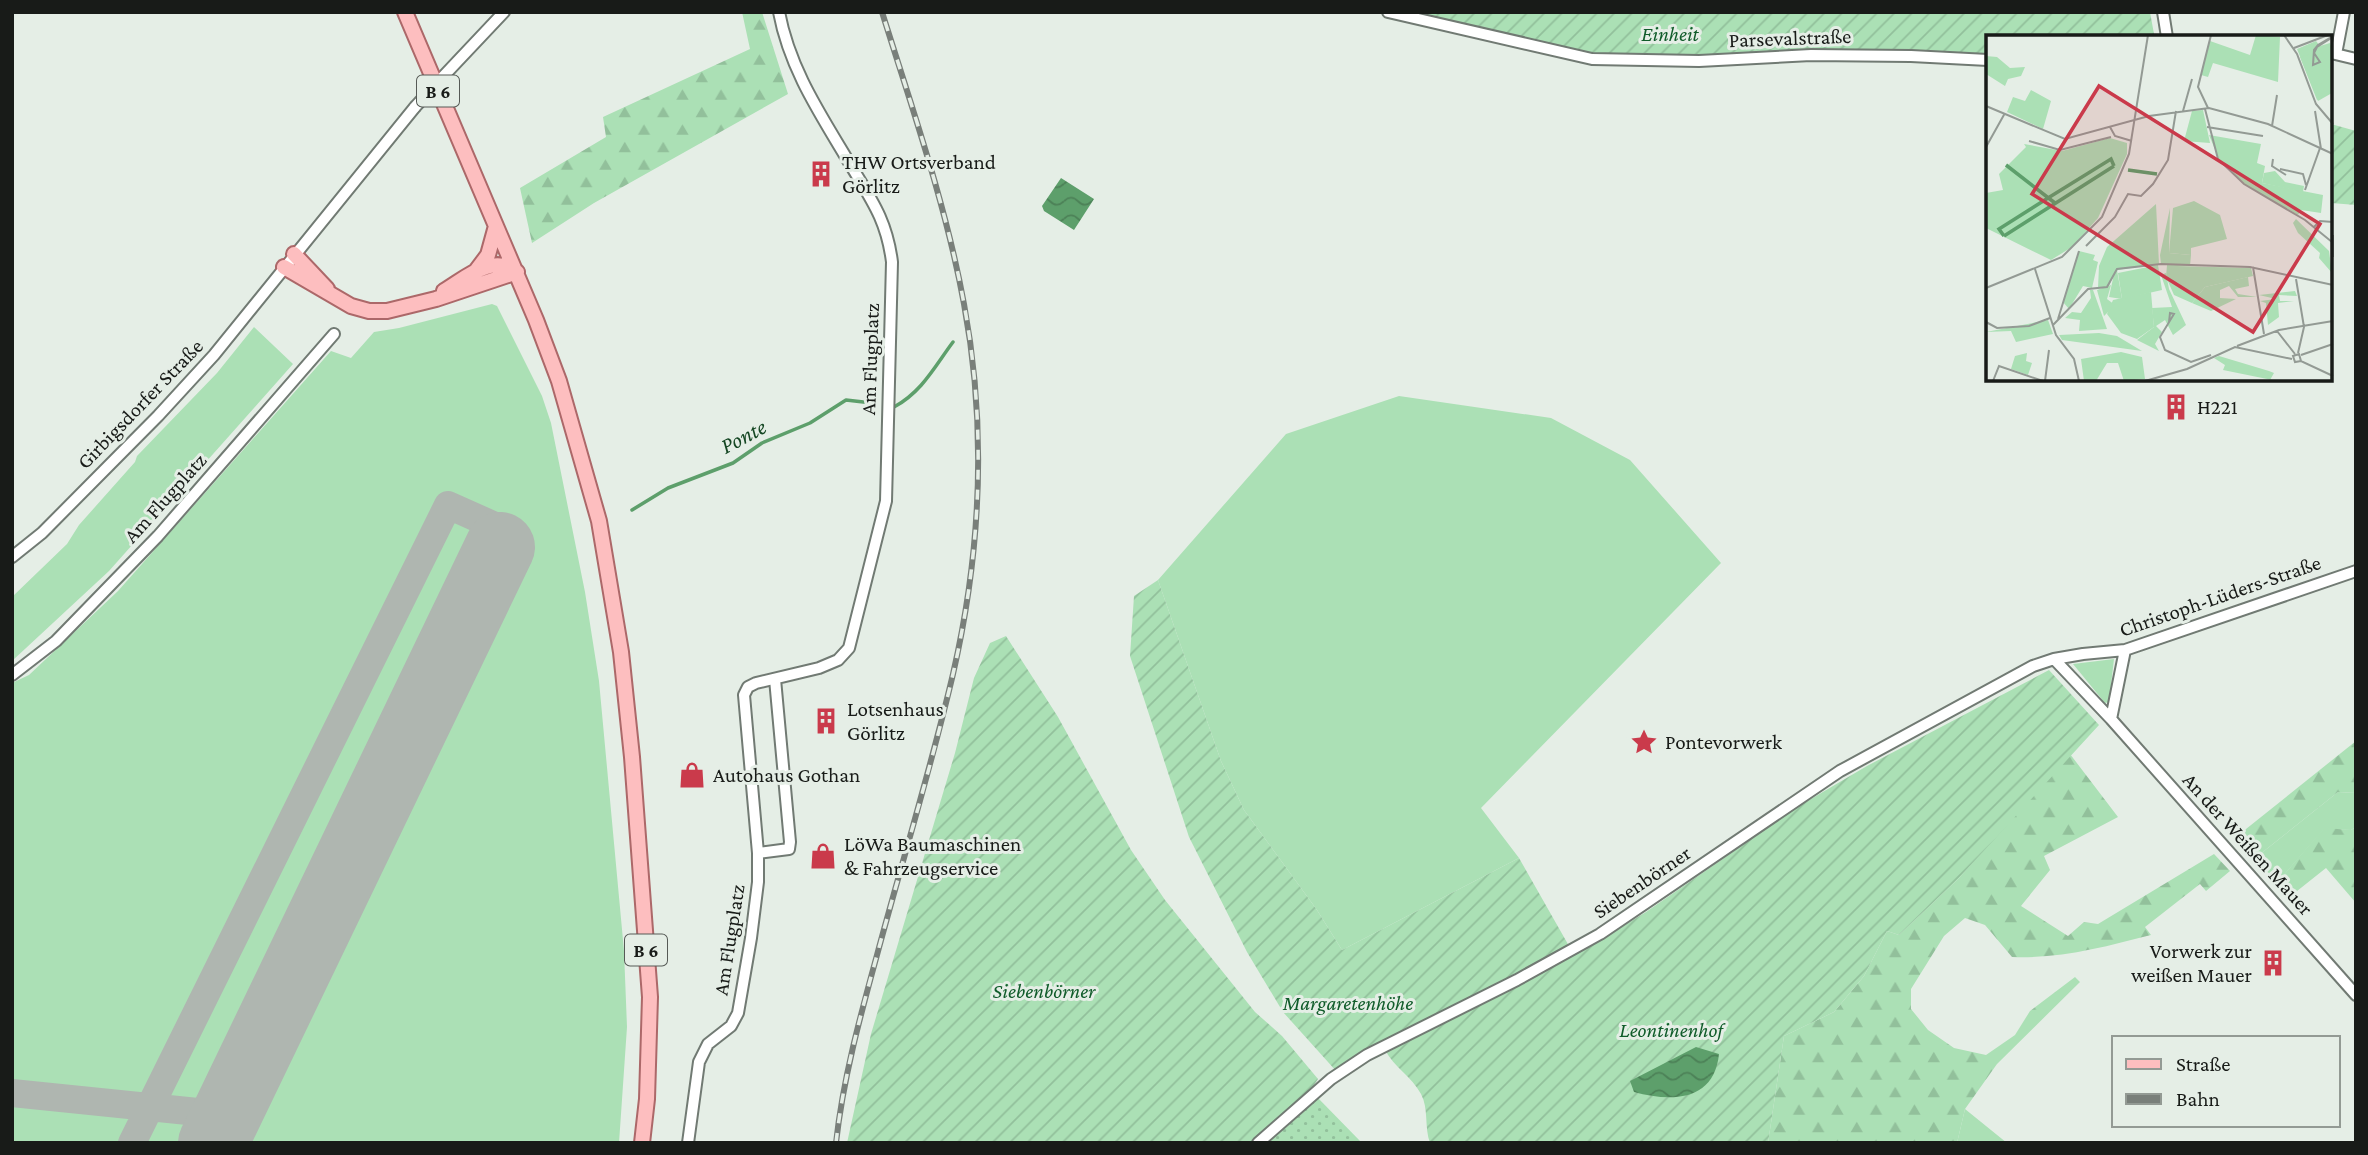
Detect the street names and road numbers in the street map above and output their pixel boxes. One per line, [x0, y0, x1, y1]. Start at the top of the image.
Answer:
street label: Parsevalstraße [1728, 24, 1852, 52]
road number: B 6 [417, 76, 459, 106]
street label: Am Flugplatz [856, 303, 884, 415]
street label: Girbigsdorfer Straße [72, 334, 208, 474]
street label: Am Flugplatz [119, 448, 211, 548]
street label: Christoph-Lüders-Straße [2116, 550, 2324, 642]
street label: An der Weißen Mauer [2178, 768, 2319, 920]
street label: Siebenbörner [1589, 840, 1696, 923]
street label: Am Flugplatz [708, 883, 750, 997]
road number: B 6 [625, 934, 667, 966]

